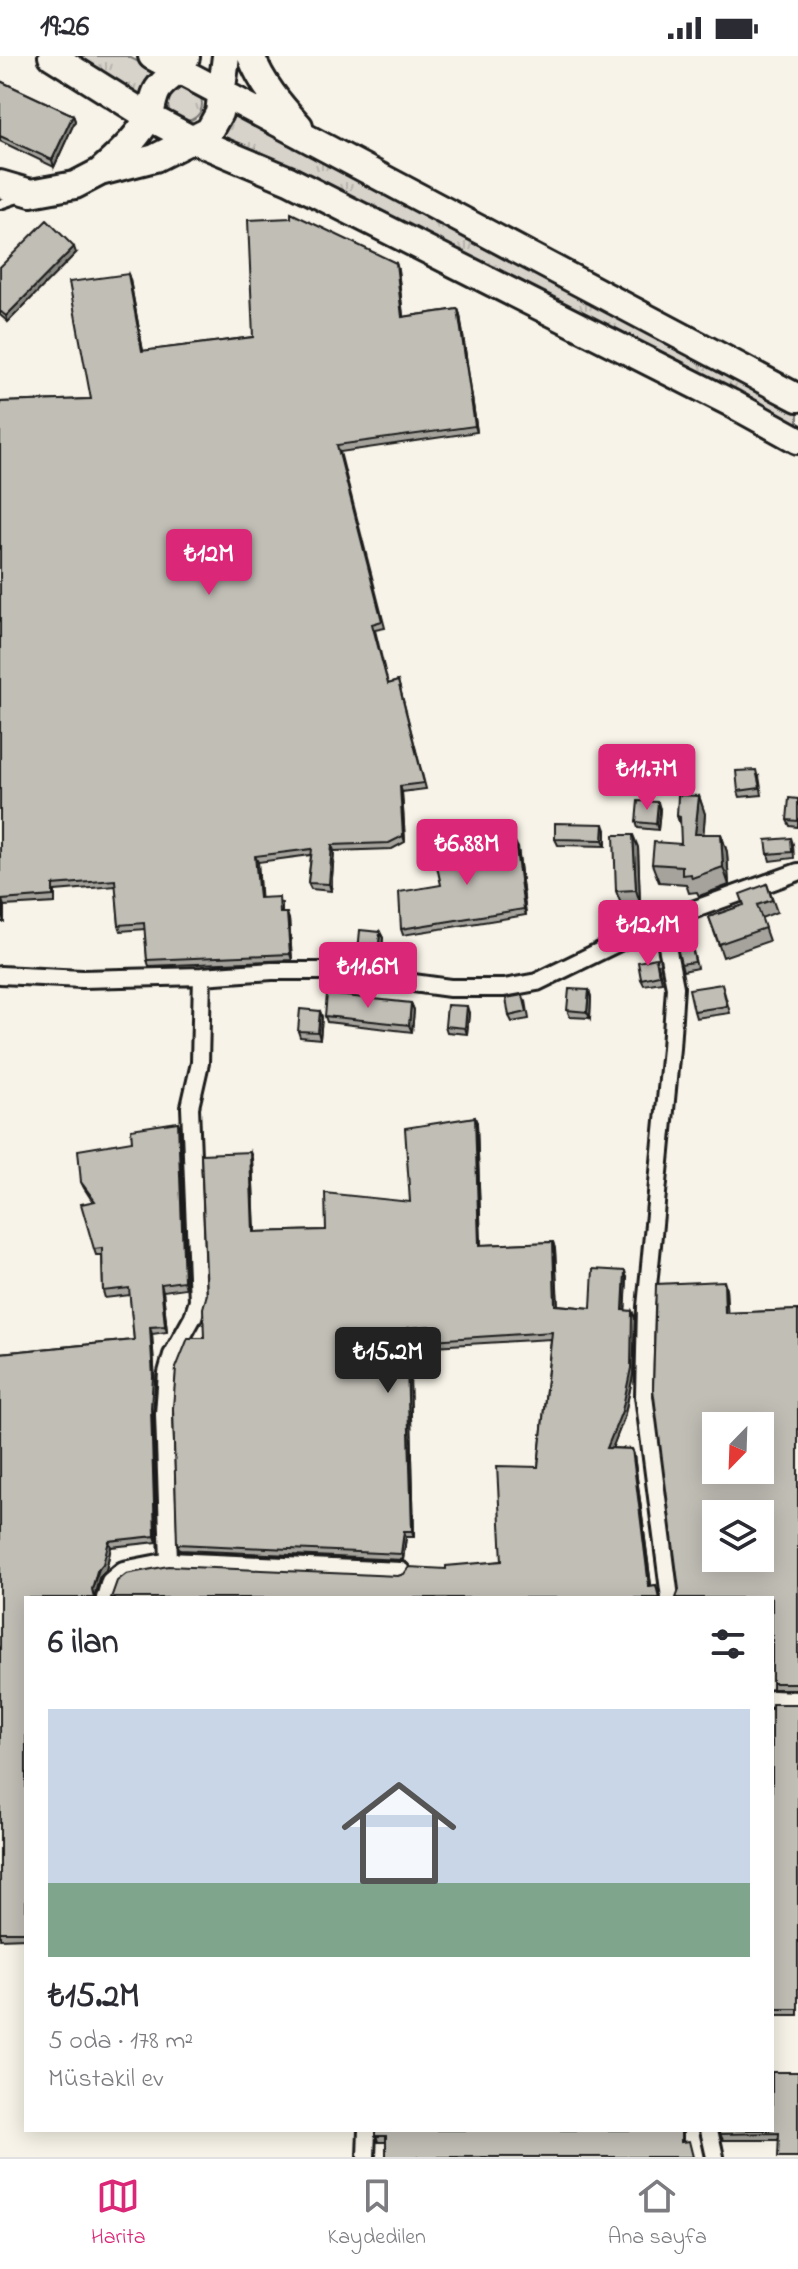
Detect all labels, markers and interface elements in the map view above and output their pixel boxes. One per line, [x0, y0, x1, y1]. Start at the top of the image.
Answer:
text: 19:26 [40, 6, 89, 50]
pin: ₺12M [162, 529, 256, 597]
text: ₺12M [184, 536, 234, 574]
pin: ₺11.7M [582, 744, 712, 812]
text: ₺11.7M [616, 751, 678, 789]
pin: ₺6.88M [402, 819, 532, 887]
text: ₺6.88M [435, 826, 499, 864]
pin: ₺12.1M [583, 900, 713, 968]
text: ₺12.1M [616, 907, 680, 945]
pin: ₺11.6M [303, 942, 433, 1010]
text: ₺11.6M [337, 949, 399, 987]
pin: ₺15.2M [323, 1327, 453, 1395]
text: ₺15.2M [353, 1334, 423, 1372]
north arrow [702, 1412, 774, 1484]
map controls [702, 1412, 774, 1572]
button: layers [702, 1500, 774, 1572]
text: 6 ilan [48, 1619, 118, 1669]
icon: filters [706, 1622, 750, 1666]
icon: home [327, 1761, 471, 1905]
text: ₺15.2M [48, 1973, 140, 2023]
text: 5 oda · 178 m² [48, 2023, 193, 2061]
text: Müstakil ev [48, 2061, 163, 2099]
tab: Harita [91, 2174, 146, 2254]
tab: Kaydedilen [328, 2174, 426, 2254]
tab: Ana sayfa [608, 2174, 707, 2254]

